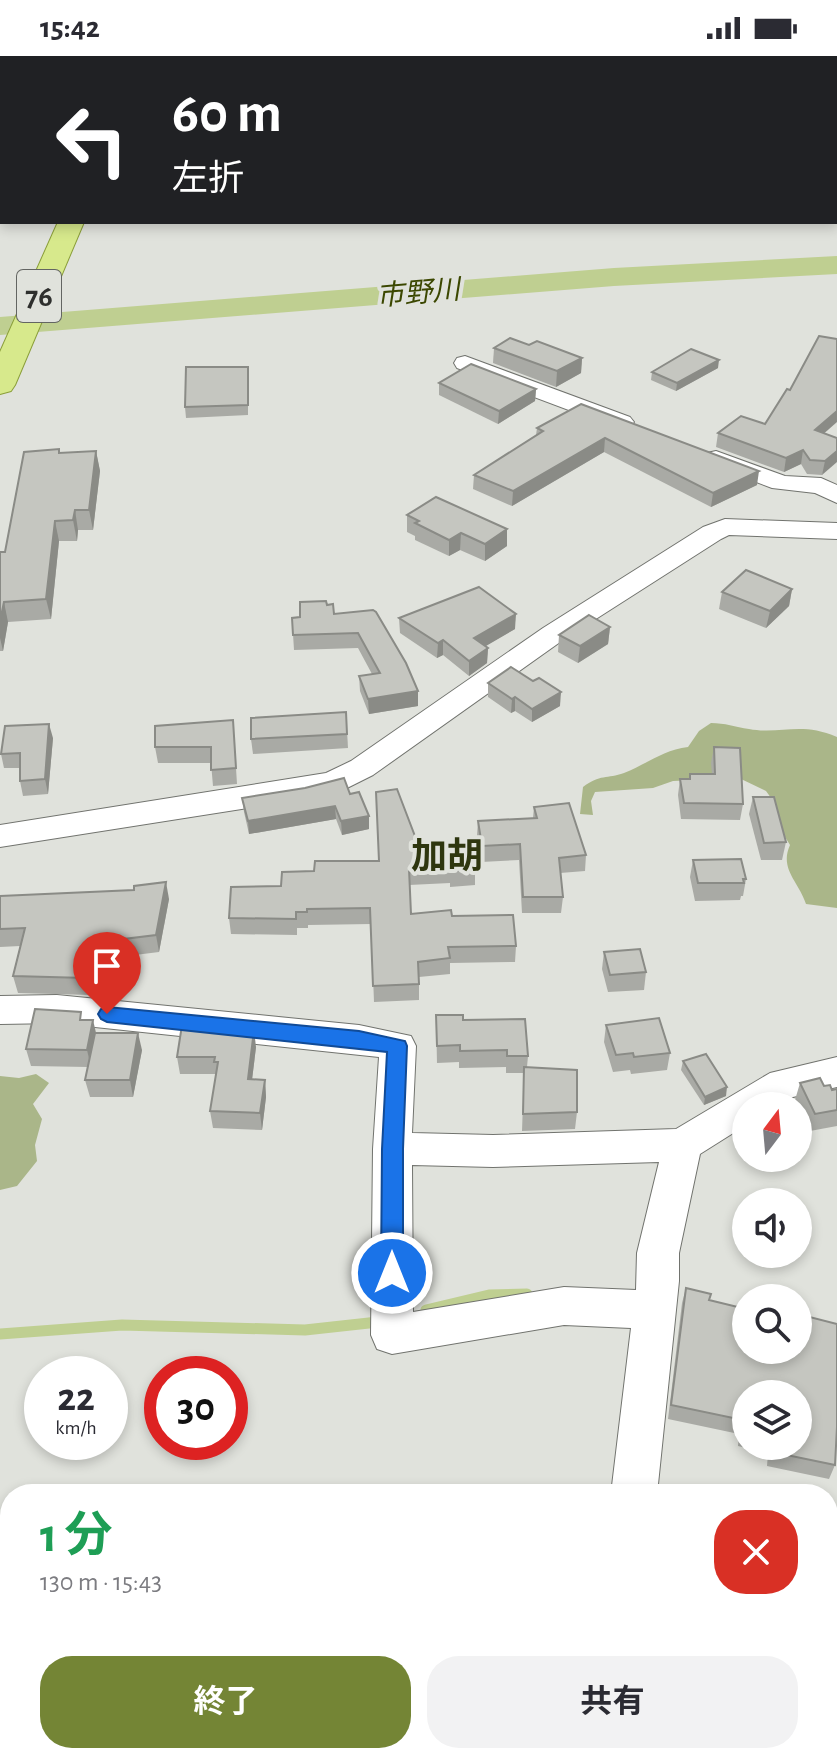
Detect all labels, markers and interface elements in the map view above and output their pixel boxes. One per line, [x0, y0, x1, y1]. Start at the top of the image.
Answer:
text: 15:42 [40, 13, 100, 43]
text: 60 m [172, 86, 282, 142]
icon: left [40, 88, 144, 192]
text: 左折 [172, 161, 244, 197]
road number: 76 [17, 270, 61, 322]
water label: 市野川 [375, 274, 464, 312]
district label: 加胡 [411, 837, 483, 875]
pin [73, 932, 141, 1014]
icon: arrive [85, 944, 129, 988]
north arrow [732, 1092, 812, 1172]
map controls [732, 1092, 812, 1460]
button: sound [732, 1188, 812, 1268]
position arrow [350, 1231, 434, 1315]
button: search [732, 1284, 812, 1364]
speed limit sign: 30 [144, 1356, 248, 1460]
text: 22 [57, 1378, 95, 1418]
button: layers [732, 1380, 812, 1460]
text: km/h [55, 1418, 97, 1438]
button: close [714, 1510, 798, 1594]
text: 1 分 [40, 1513, 113, 1561]
text: 130 m · 15:43 [40, 1569, 162, 1595]
button: 終了 [40, 1656, 411, 1748]
button: 共有 [427, 1656, 798, 1748]

